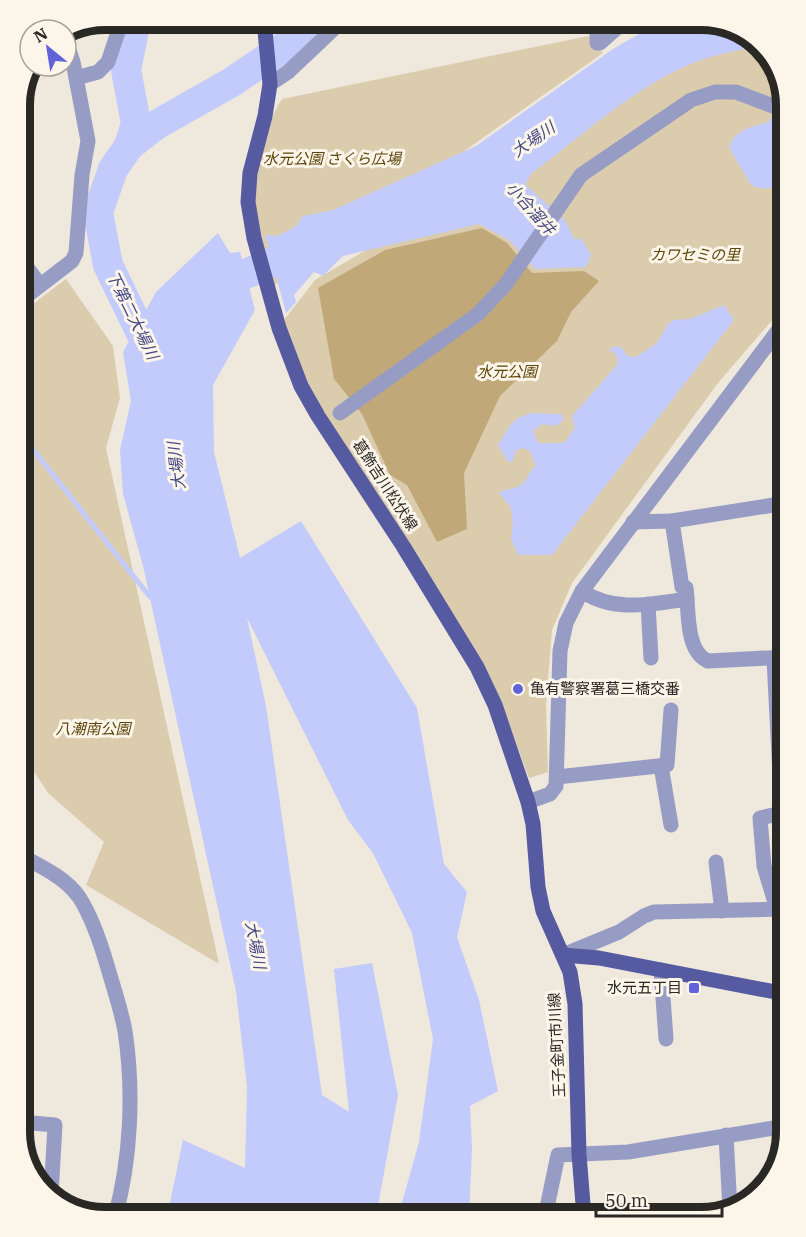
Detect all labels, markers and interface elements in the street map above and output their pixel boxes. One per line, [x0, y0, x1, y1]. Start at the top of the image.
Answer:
north arrow [18, 18, 78, 78]
text: N [30, 23, 51, 47]
water label: 大場川 [508, 116, 560, 161]
park label: 水元公園 さくら広場 [263, 149, 403, 168]
water label: 小合溜井 [502, 178, 561, 240]
park label: カワセミの里 [650, 245, 741, 264]
water label: 下第二大場川 [103, 267, 164, 364]
park label: 水元公園 [477, 362, 539, 381]
street label: 葛飾吉川松伏線 [349, 436, 422, 534]
water label: 大場川 [163, 439, 189, 491]
place label: 亀有警察署葛三橋交番 [530, 679, 680, 698]
marker: 亀有警察署葛三橋交番 [511, 682, 525, 696]
park label: 八潮南公園 [55, 719, 132, 738]
water label: 大場川 [242, 920, 271, 972]
place label: 水元五丁目 [607, 978, 682, 997]
marker: 水元五丁目 [687, 981, 701, 995]
street label: 王子金町市川線 [544, 992, 569, 1098]
scale bar [596, 1180, 722, 1218]
text: 50 m [605, 1189, 648, 1212]

